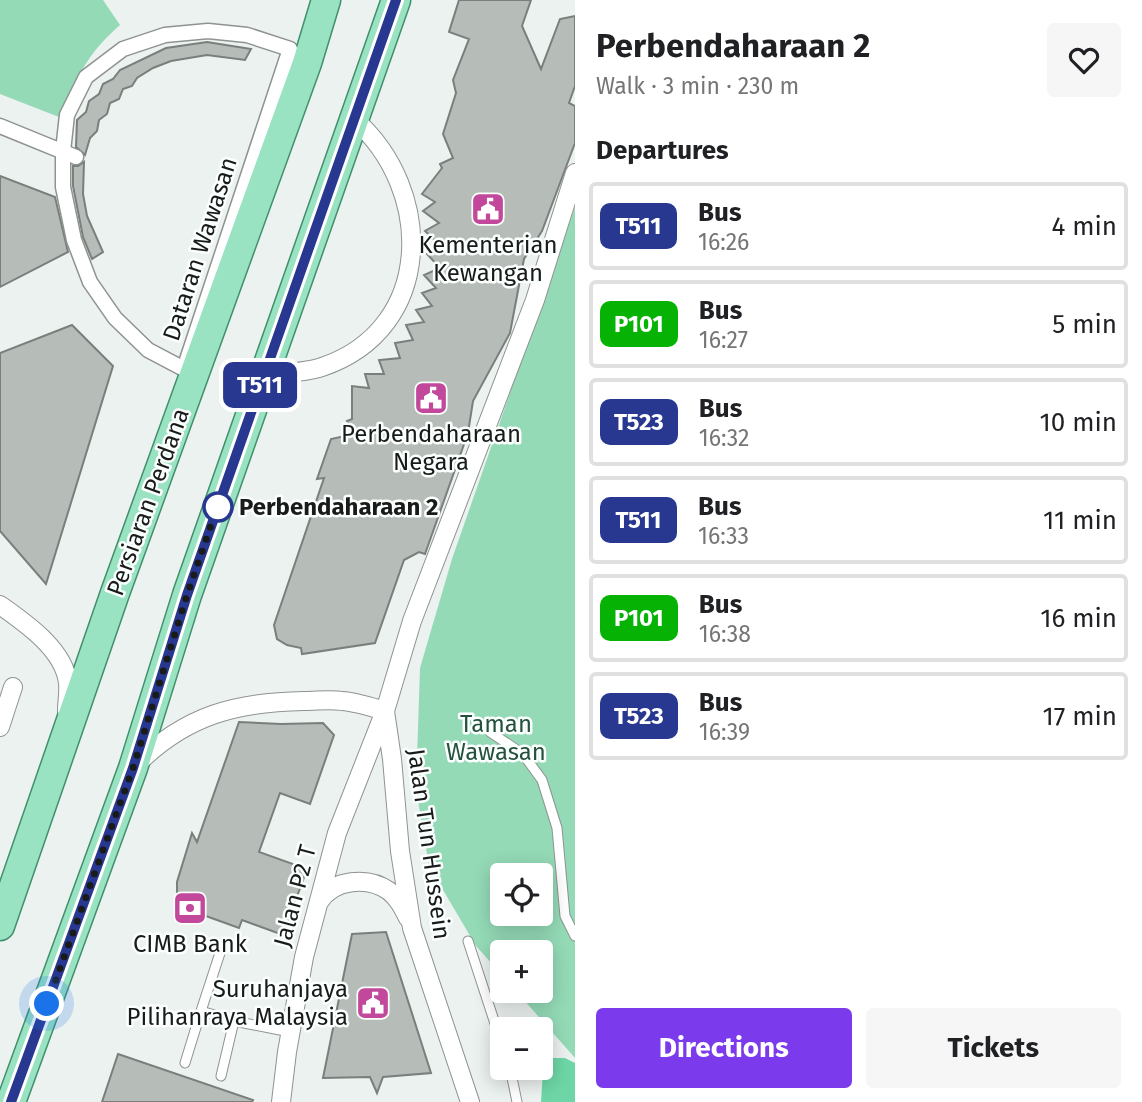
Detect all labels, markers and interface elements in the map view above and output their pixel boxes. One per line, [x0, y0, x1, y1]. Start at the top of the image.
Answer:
button: heart [1047, 23, 1121, 97]
text: Perbendaharaan 2 [596, 26, 870, 66]
text: Walk · 3 min · 230 m [596, 72, 799, 100]
text: Departures [596, 135, 729, 166]
street label: Dataran Wawasan [157, 154, 243, 344]
public building icon: Kementerian Kewangan [469, 190, 507, 228]
text: Bus [698, 197, 741, 228]
text: 4 min [1051, 211, 1117, 242]
text: T511 [616, 212, 661, 240]
text: 16:26 [698, 228, 749, 256]
place label: Kementerian Kewangan [418, 231, 558, 287]
text: Bus [699, 295, 742, 326]
text: 5 min [1052, 309, 1117, 340]
text: P101 [614, 310, 664, 338]
text: 16:27 [699, 326, 748, 354]
line badge: T511 [211, 362, 309, 408]
text: T511 [237, 371, 283, 399]
public building icon: Perbendaharaan Negara [412, 379, 450, 417]
text: Bus [699, 393, 742, 424]
street label: Persiaran Perdana [101, 404, 195, 600]
text: 10 min [1039, 407, 1117, 438]
text: T523 [614, 408, 664, 436]
place label: Perbendaharaan Negara [341, 420, 521, 476]
text: 16:32 [699, 424, 749, 452]
text: Bus [698, 491, 741, 522]
marker: Perbendaharaan 2 [203, 492, 233, 522]
place label: Perbendaharaan 2 [239, 493, 438, 521]
text: 11 min [1043, 505, 1117, 536]
text: T511 [616, 506, 661, 534]
text: 16:33 [698, 522, 749, 550]
text: Bus [699, 589, 742, 620]
text: 16 min [1040, 603, 1117, 634]
text: P101 [614, 604, 664, 632]
text: 16:38 [699, 620, 751, 648]
text: Bus [699, 687, 742, 718]
text: 17 min [1042, 701, 1117, 732]
text: T523 [614, 702, 664, 730]
park label: Taman Wawasan [446, 710, 546, 766]
text: 16:39 [699, 718, 750, 746]
street label: Jalan Tun Hussein [402, 747, 456, 941]
street label: Jalan P2 T [268, 841, 322, 950]
map controls [490, 863, 553, 1080]
button: locate [490, 863, 553, 926]
bank icon: CIMB Bank [171, 889, 209, 927]
place label: CIMB Bank [133, 930, 248, 958]
button: + [490, 940, 553, 1003]
place label: Suruhanjaya Pilihanraya Malaysia [127, 975, 348, 1031]
public building icon: Suruhanjaya Pilihanraya Malaysia [354, 984, 392, 1022]
your location [29, 986, 64, 1021]
button: Directions [596, 1008, 852, 1088]
button: Tickets [866, 1008, 1121, 1088]
button: − [490, 1017, 553, 1080]

